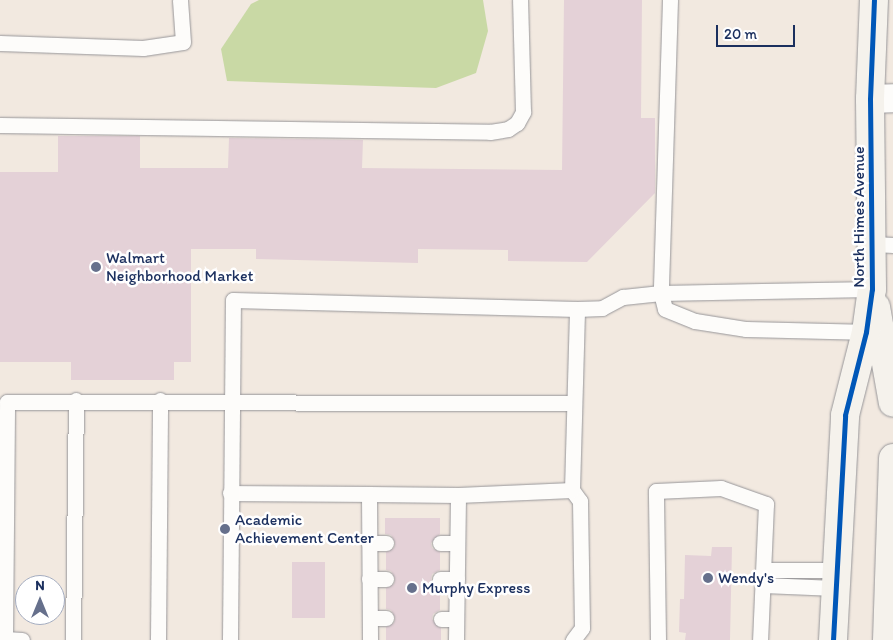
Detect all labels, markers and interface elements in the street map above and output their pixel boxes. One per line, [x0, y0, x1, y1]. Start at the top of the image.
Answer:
scale bar [718, 15, 797, 47]
text: 20 m [724, 25, 757, 43]
street label: North Himes Avenue [849, 147, 869, 287]
place label: Walmart Neighborhood Market [106, 248, 254, 286]
marker: Walmart Neighborhood Market [90, 261, 102, 273]
place label: Academic Achievement Center [235, 510, 374, 548]
marker: Academic Achievement Center [219, 523, 231, 535]
place label: Wendy's [718, 568, 774, 588]
marker: Wendy's [702, 572, 714, 584]
north arrow [15, 575, 65, 625]
text: N [35, 577, 45, 594]
place label: Murphy Express [422, 578, 530, 598]
marker: Murphy Express [406, 582, 418, 594]

